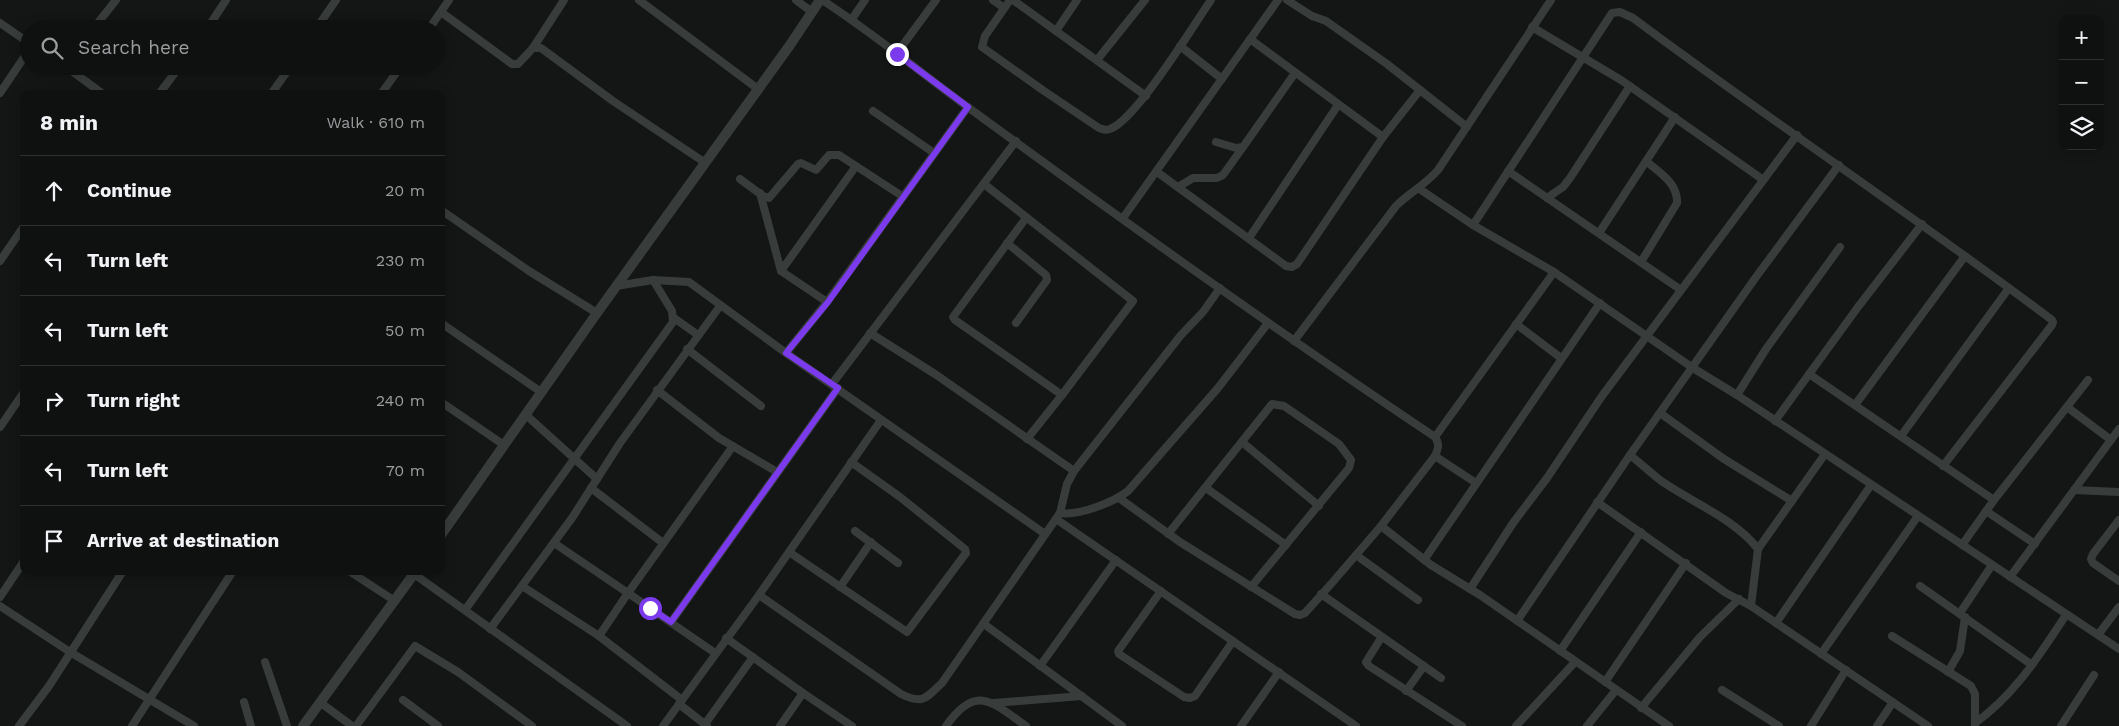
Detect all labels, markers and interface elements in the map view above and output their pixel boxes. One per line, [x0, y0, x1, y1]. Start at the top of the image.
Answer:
map controls [2059, 15, 2104, 150]
button: + [2059, 15, 2104, 60]
search box [20, 20, 445, 75]
icon: search [38, 34, 66, 62]
text: Search here [78, 36, 189, 59]
route end [886, 43, 909, 66]
button: − [2059, 60, 2104, 105]
button: layers [2059, 105, 2104, 150]
text: 8 min [40, 110, 98, 135]
text: Walk · 610 m [326, 113, 425, 132]
icon: ahead [40, 177, 68, 205]
text: Continue [87, 179, 171, 202]
text: 20 m [385, 181, 425, 200]
icon: left [40, 247, 68, 275]
text: Turn left [87, 249, 168, 272]
text: 230 m [376, 251, 425, 270]
icon: left [40, 317, 68, 345]
text: Turn left [87, 319, 168, 342]
text: 50 m [385, 321, 425, 340]
icon: right [40, 387, 68, 415]
text: Turn right [87, 389, 180, 412]
text: 240 m [376, 391, 425, 410]
icon: left [40, 457, 68, 485]
text: Turn left [87, 459, 168, 482]
text: 70 m [386, 461, 425, 480]
icon: arrive [40, 527, 68, 555]
text: Arrive at destination [87, 529, 279, 552]
route start [639, 597, 662, 620]

